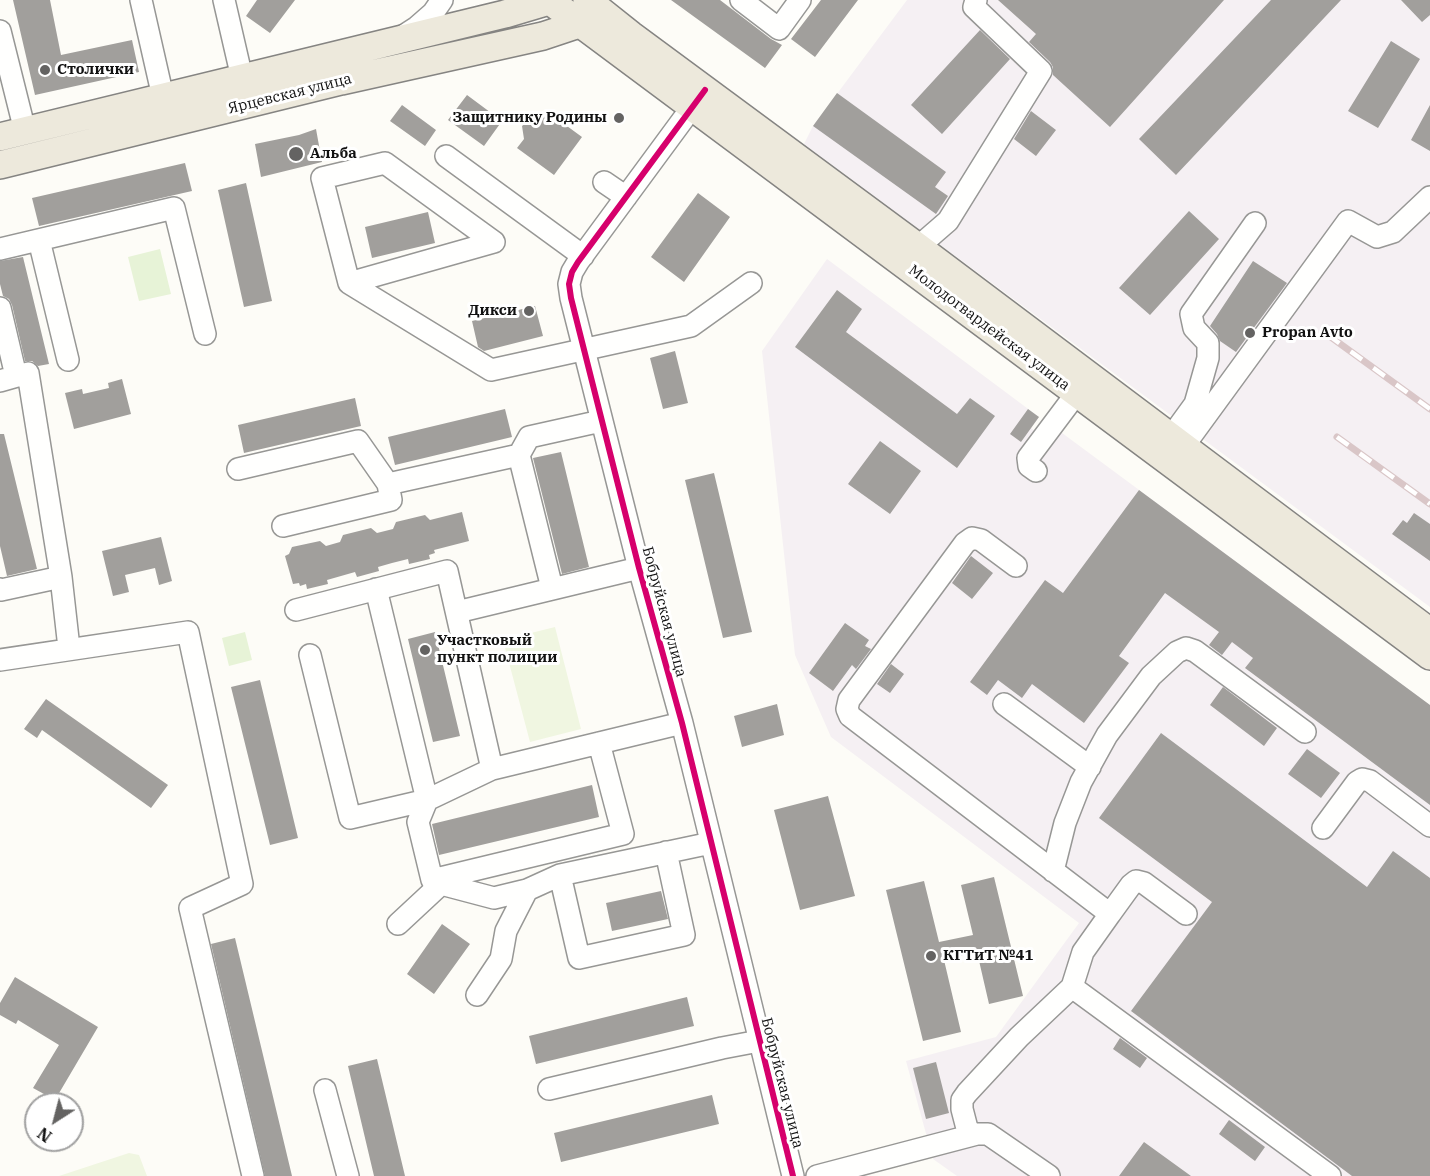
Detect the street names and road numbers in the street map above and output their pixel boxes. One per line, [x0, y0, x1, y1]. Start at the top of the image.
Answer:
street label: Ярцевская улица [226, 70, 354, 118]
street label: Молодогвардейская улица [905, 261, 1073, 395]
street label: Бобруйская улица [638, 545, 690, 679]
street label: Бобруйская улица [757, 1016, 807, 1150]

